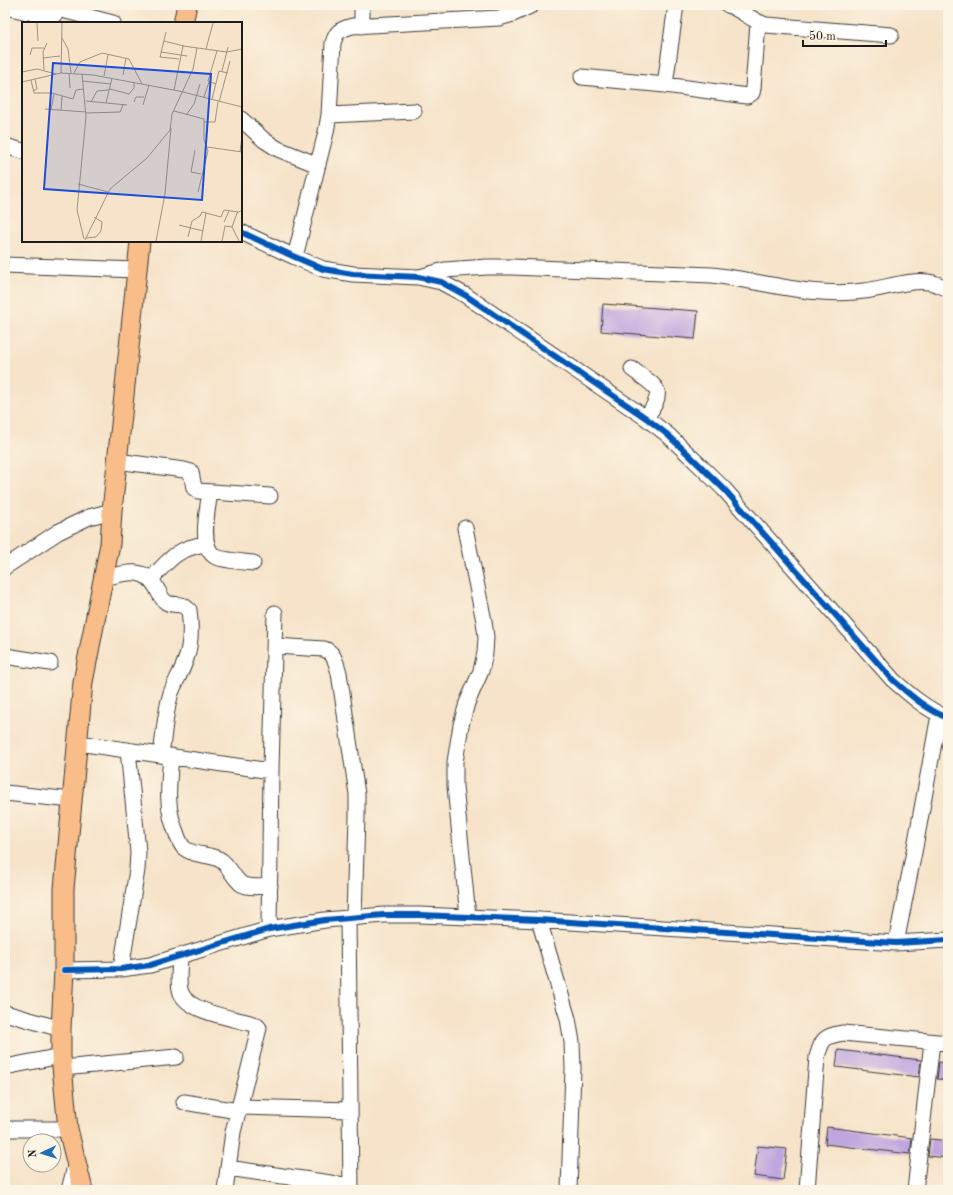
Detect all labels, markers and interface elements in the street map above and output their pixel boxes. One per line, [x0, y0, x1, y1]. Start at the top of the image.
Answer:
inset map [22, 22, 242, 242]
scale bar [803, 22, 886, 48]
text: 50 m [809, 30, 836, 43]
north arrow [22, 1133, 62, 1173]
text: N [28, 1148, 39, 1158]

